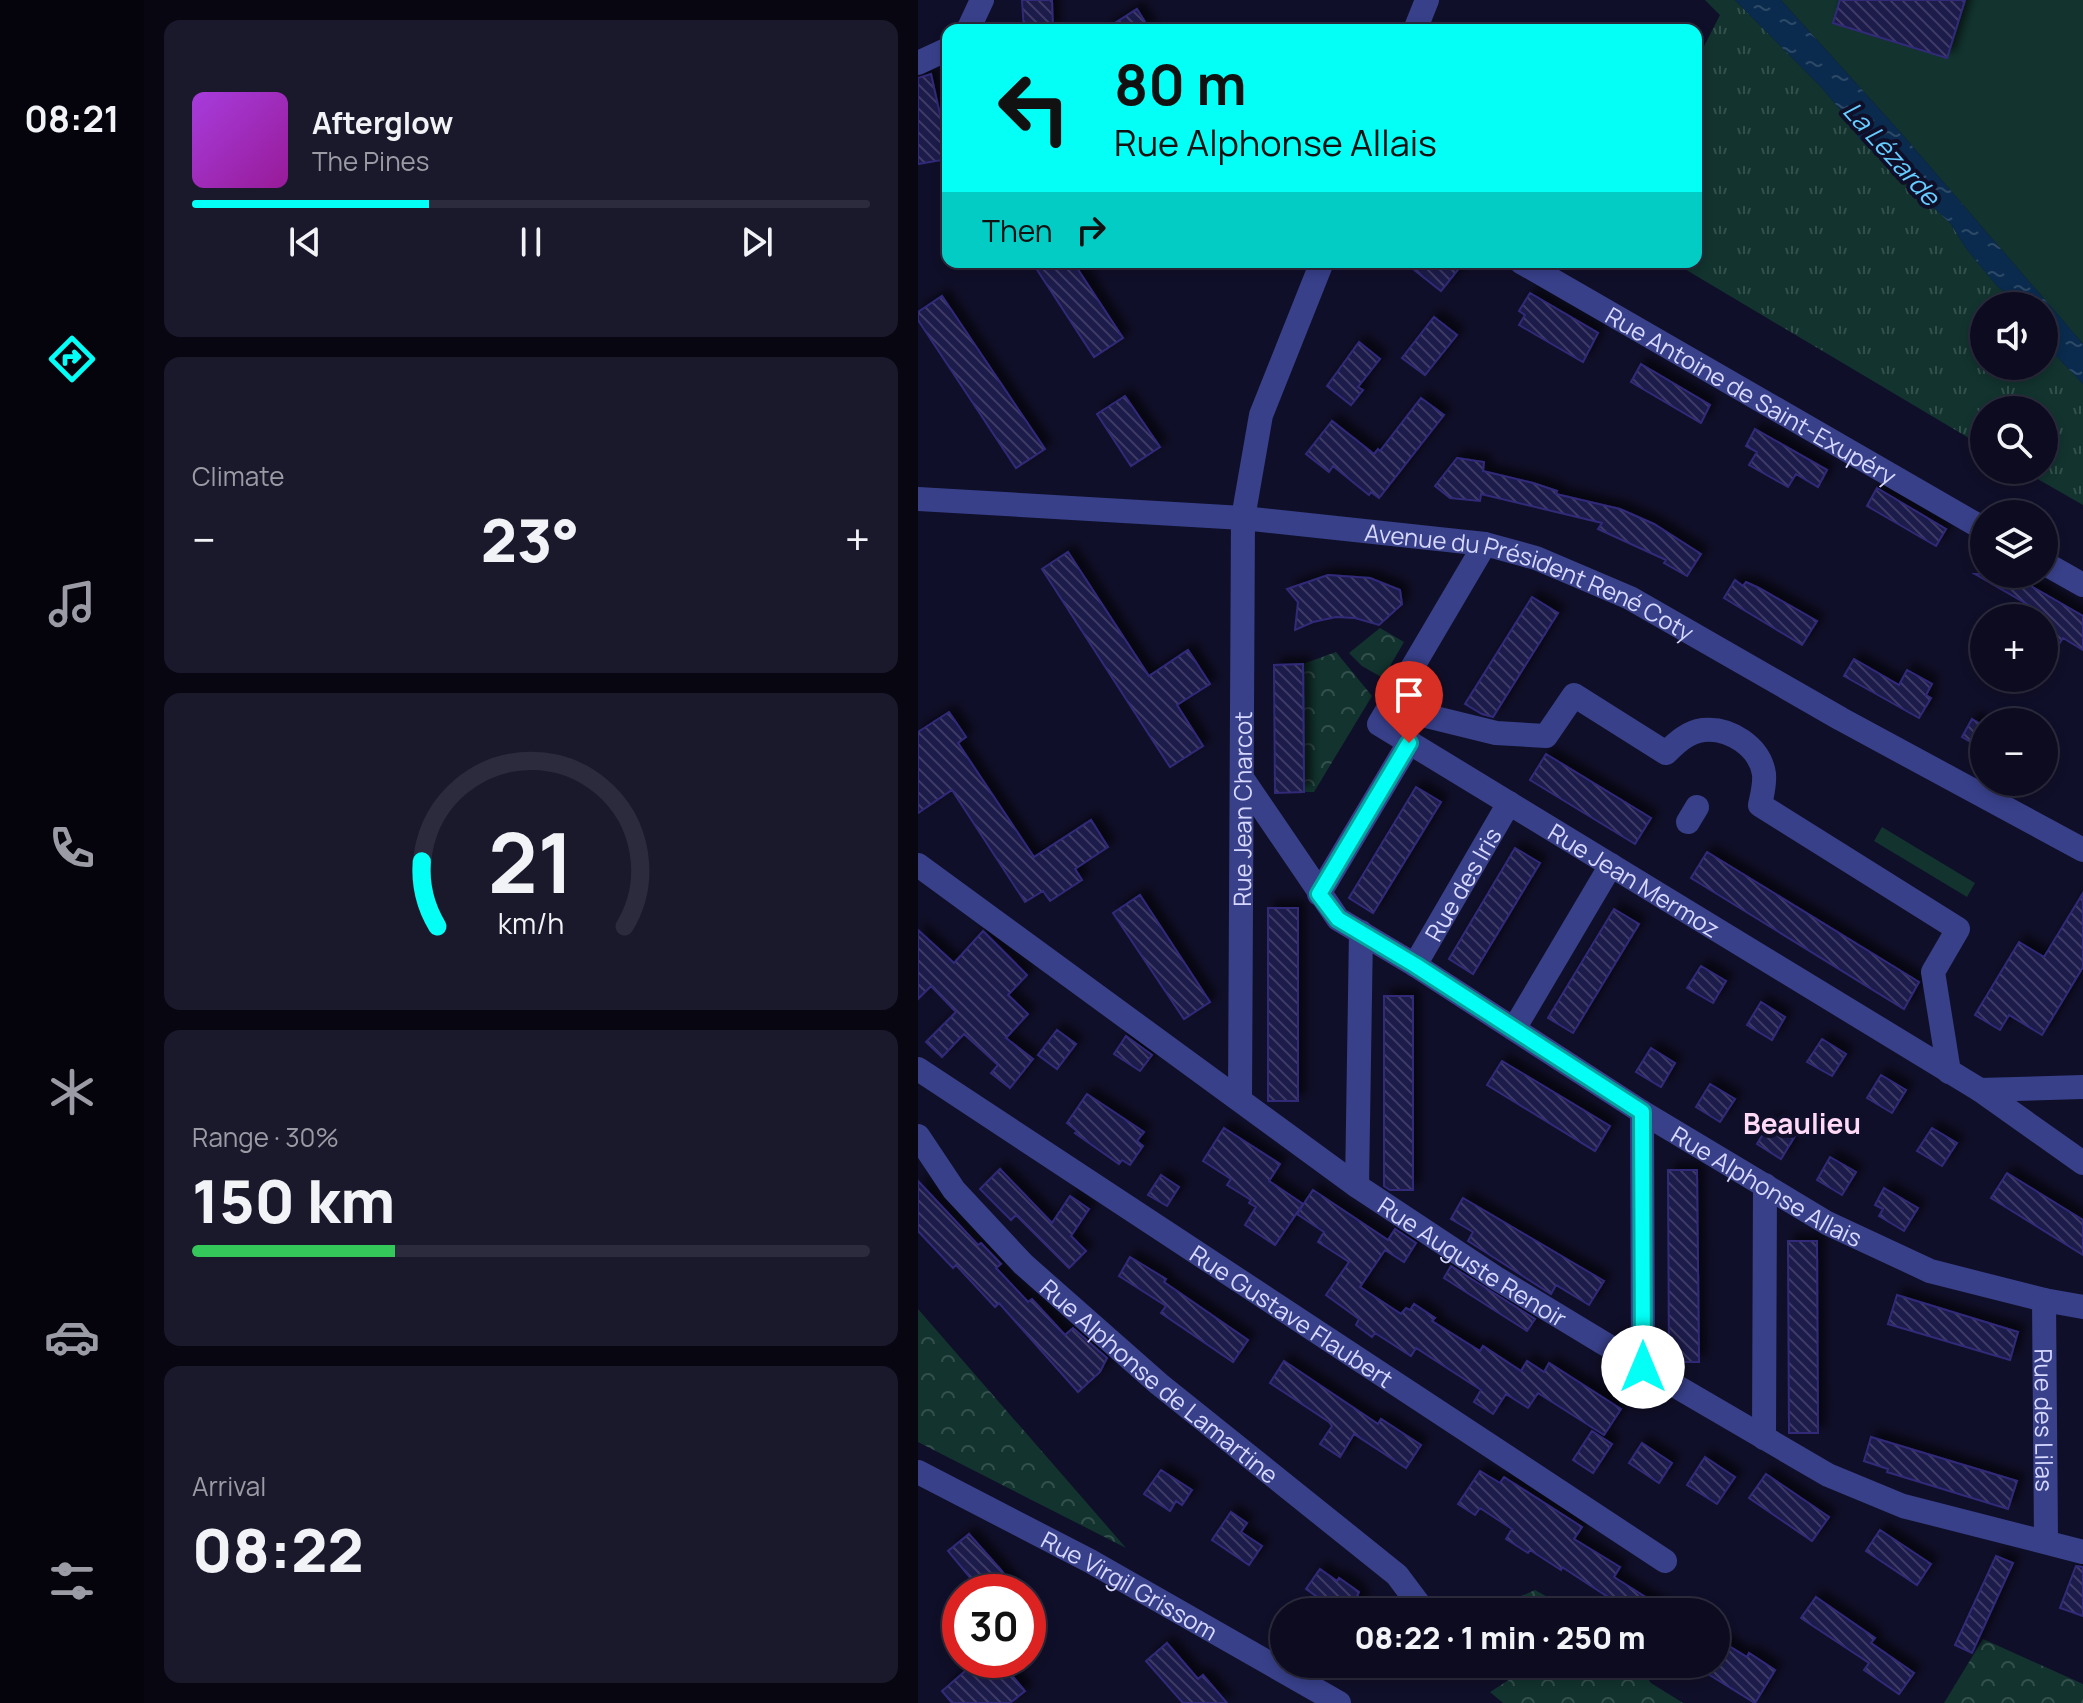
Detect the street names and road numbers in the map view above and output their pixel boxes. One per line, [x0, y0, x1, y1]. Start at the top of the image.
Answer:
street label: Rue Antoine de Saint-Exupéry [1600, 298, 1903, 492]
street label: Avenue du Président René Coty [1363, 515, 1701, 648]
street label: Rue Jean Charcot [1224, 711, 1259, 907]
street label: Rue Jean Mermoz [1543, 815, 1726, 944]
street label: Rue des Iris [1416, 821, 1508, 947]
street label: Rue Alphonse Allais [1666, 1117, 1868, 1254]
street label: Rue Auguste Renoir [1372, 1188, 1574, 1334]
street label: Rue Gustave Flaubert [1184, 1236, 1400, 1394]
street label: Rue Alphonse de Lamartine [1034, 1271, 1286, 1490]
street label: Rue des Lilas [2028, 1348, 2062, 1492]
street label: Rue Virgil Grissom [1036, 1522, 1224, 1647]

